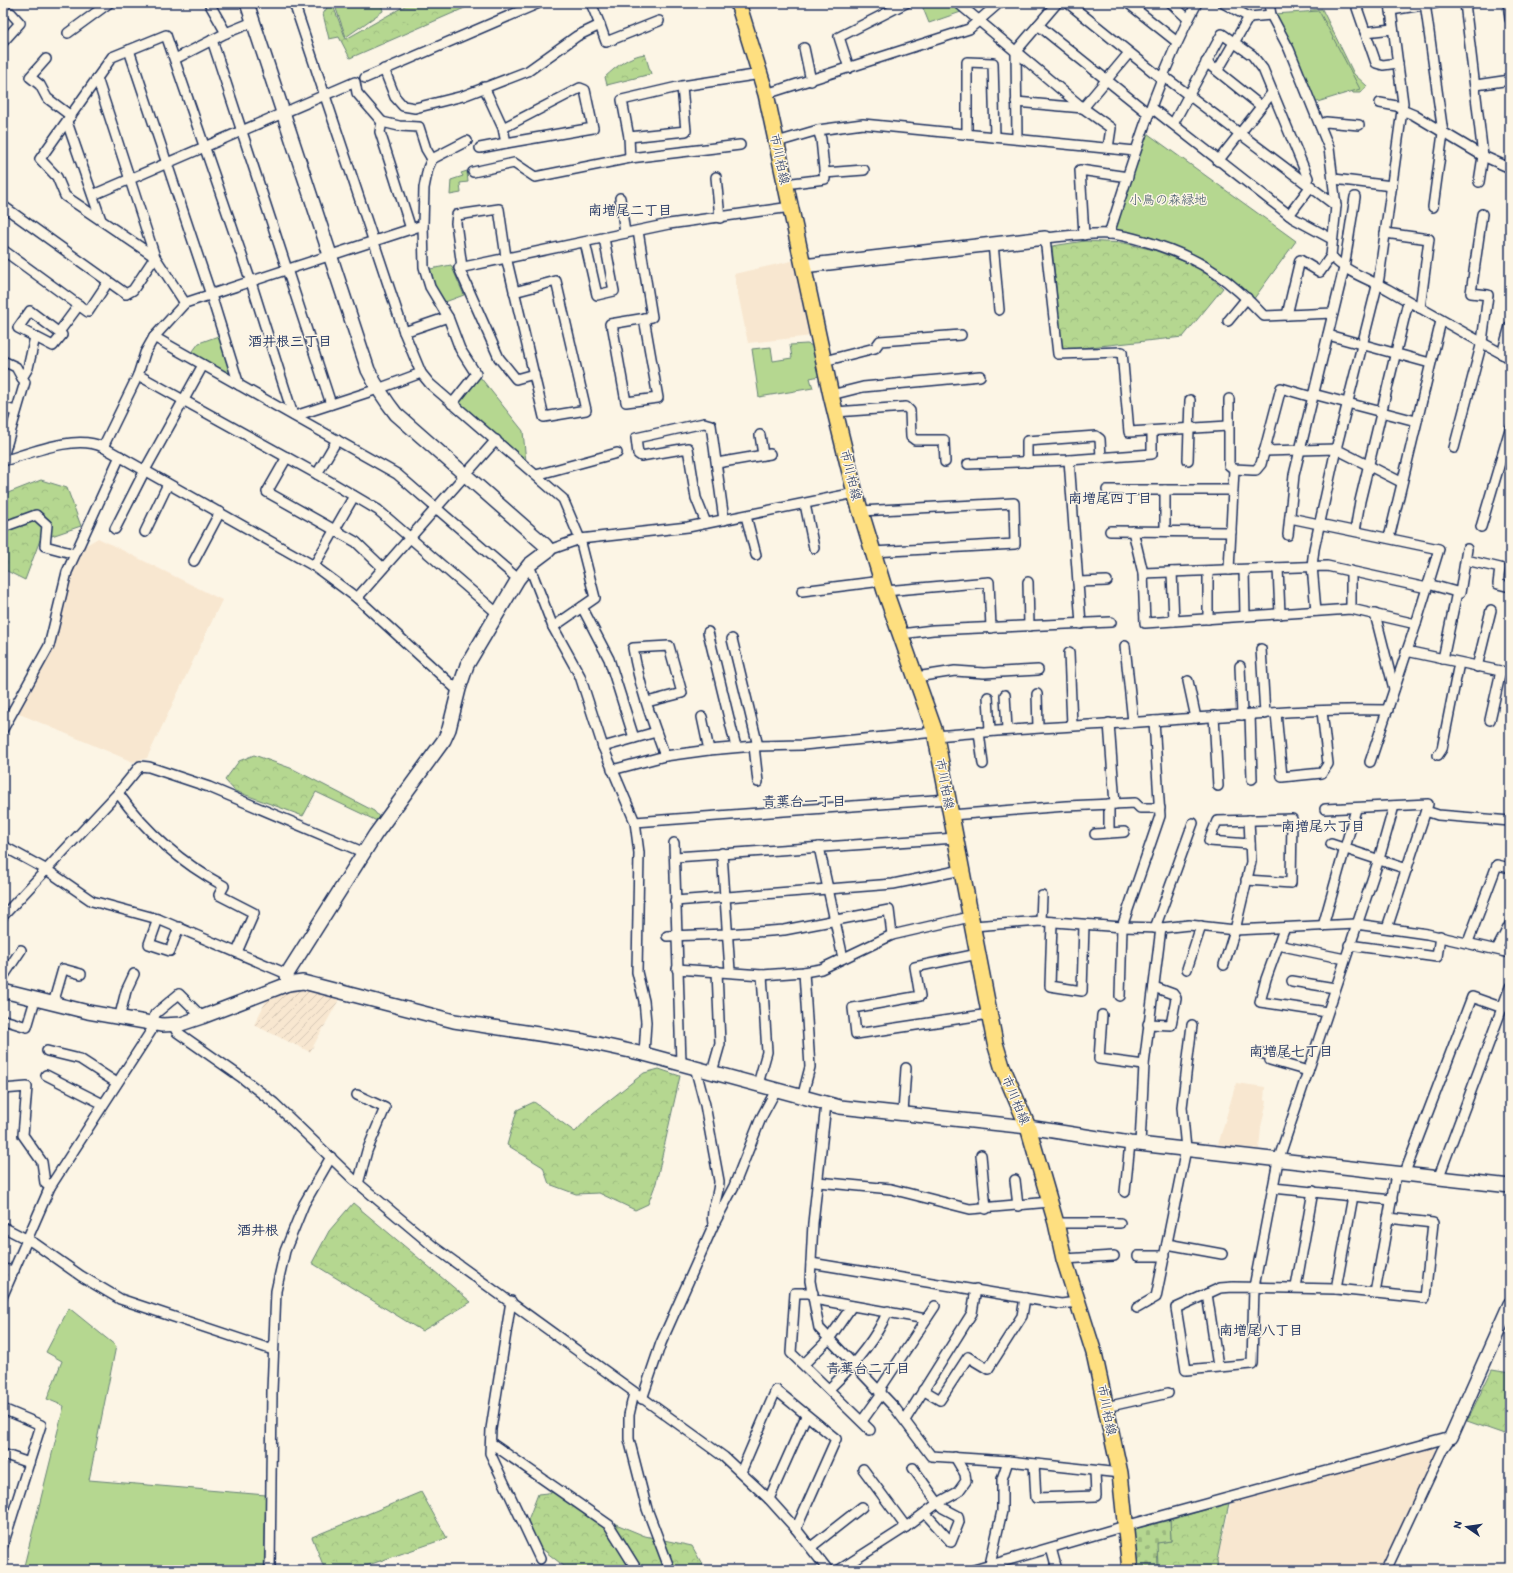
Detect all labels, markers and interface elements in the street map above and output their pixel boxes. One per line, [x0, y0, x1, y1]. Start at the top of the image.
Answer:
street label: 市川柏線 [767, 132, 793, 187]
park label: 小鳥の森緑地 [1129, 192, 1207, 207]
district label: 南増尾二丁目 [588, 202, 672, 219]
district label: 酒井根三丁目 [248, 333, 332, 350]
street label: 市川柏線 [837, 448, 865, 503]
district label: 南増尾四丁目 [1068, 490, 1152, 507]
street label: 市川柏線 [933, 757, 958, 812]
district label: 青葉台一丁目 [762, 793, 846, 810]
district label: 南増尾六丁目 [1281, 818, 1365, 835]
district label: 南増尾七丁目 [1249, 1043, 1333, 1060]
street label: 市川柏線 [999, 1073, 1033, 1128]
district label: 酒井根 [237, 1222, 279, 1239]
district label: 南増尾八丁目 [1219, 1322, 1303, 1339]
district label: 青葉台二丁目 [826, 1360, 910, 1377]
street label: 市川柏線 [1094, 1383, 1120, 1438]
north arrow [1447, 1507, 1487, 1547]
text: N [1451, 1520, 1465, 1530]

